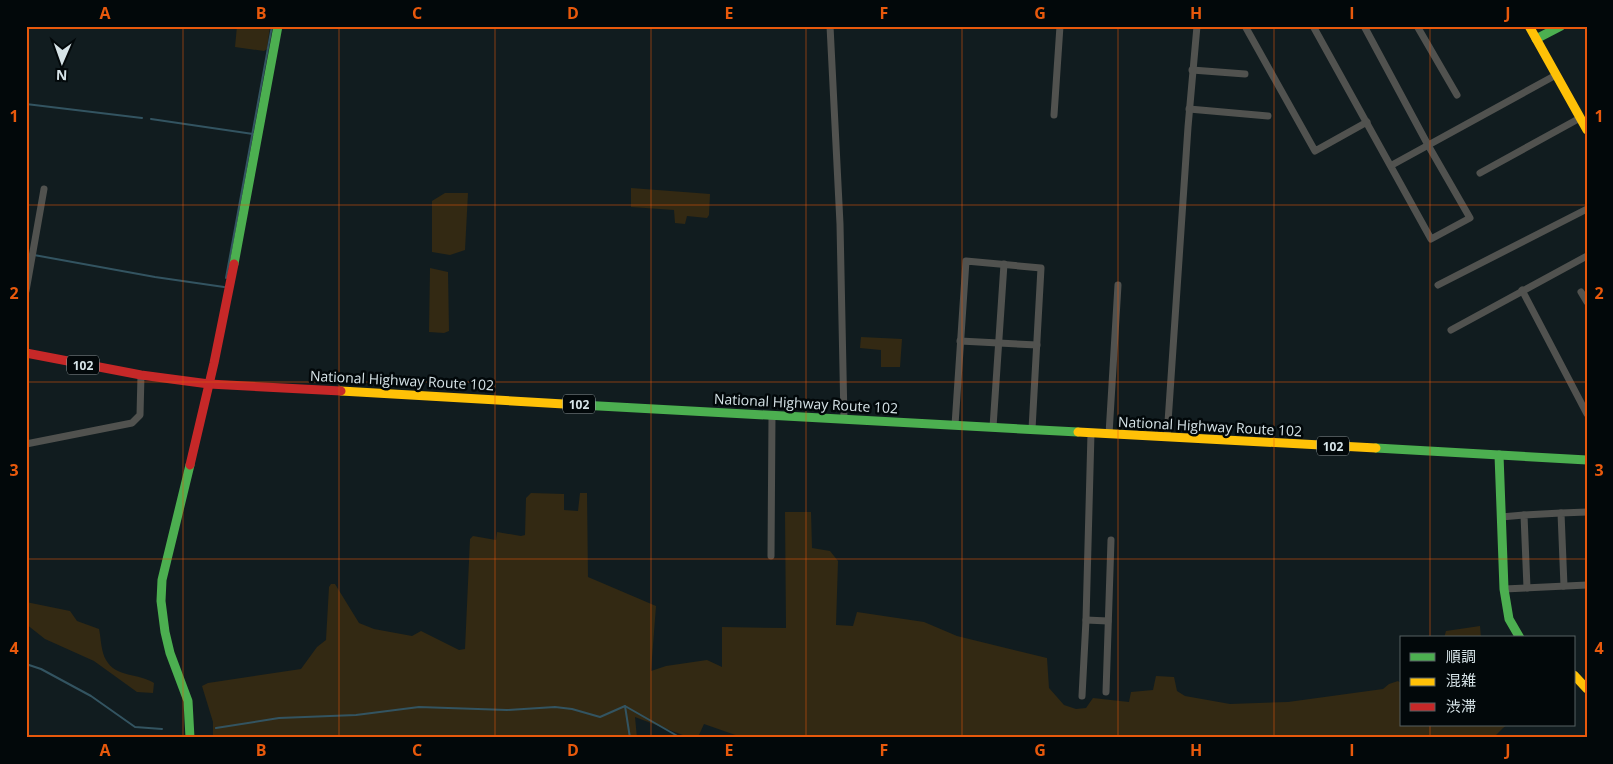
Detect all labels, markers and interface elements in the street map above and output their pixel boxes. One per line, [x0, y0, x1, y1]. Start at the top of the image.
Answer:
text: A [99, 2, 111, 24]
text: B [256, 2, 266, 24]
text: C [412, 2, 422, 24]
text: D [567, 2, 579, 24]
text: E [725, 2, 734, 24]
text: F [880, 2, 888, 24]
text: G [1034, 2, 1046, 24]
text: H [1190, 2, 1202, 24]
text: I [1349, 2, 1355, 24]
text: J [1503, 2, 1511, 24]
north arrow [38, 38, 88, 88]
text: N [56, 66, 68, 85]
text: 1 [9, 105, 19, 127]
text: 1 [1594, 105, 1604, 127]
text: 2 [9, 282, 19, 304]
text: 2 [1594, 282, 1604, 304]
road number: 102 [67, 356, 99, 374]
street label: National Highway Route 102 [309, 366, 495, 394]
street label: National Highway Route 102 [713, 389, 899, 417]
road number: 102 [563, 394, 595, 414]
street label: National Highway Route 102 [1117, 412, 1303, 440]
road number: 102 [1317, 436, 1349, 456]
text: 3 [9, 459, 19, 481]
text: 3 [1594, 459, 1604, 481]
legend [1400, 636, 1576, 726]
text: 4 [9, 637, 19, 659]
text: 4 [1594, 637, 1604, 659]
text: 順調 [1446, 646, 1476, 666]
text: 混雑 [1446, 670, 1476, 690]
text: 渋滞 [1446, 696, 1476, 716]
text: A [99, 739, 111, 761]
text: B [256, 739, 266, 761]
text: C [412, 739, 422, 761]
text: D [567, 739, 579, 761]
text: E [725, 739, 734, 761]
text: F [880, 739, 888, 761]
text: G [1034, 739, 1046, 761]
text: H [1190, 739, 1202, 761]
text: I [1349, 739, 1355, 761]
text: J [1503, 739, 1511, 761]

